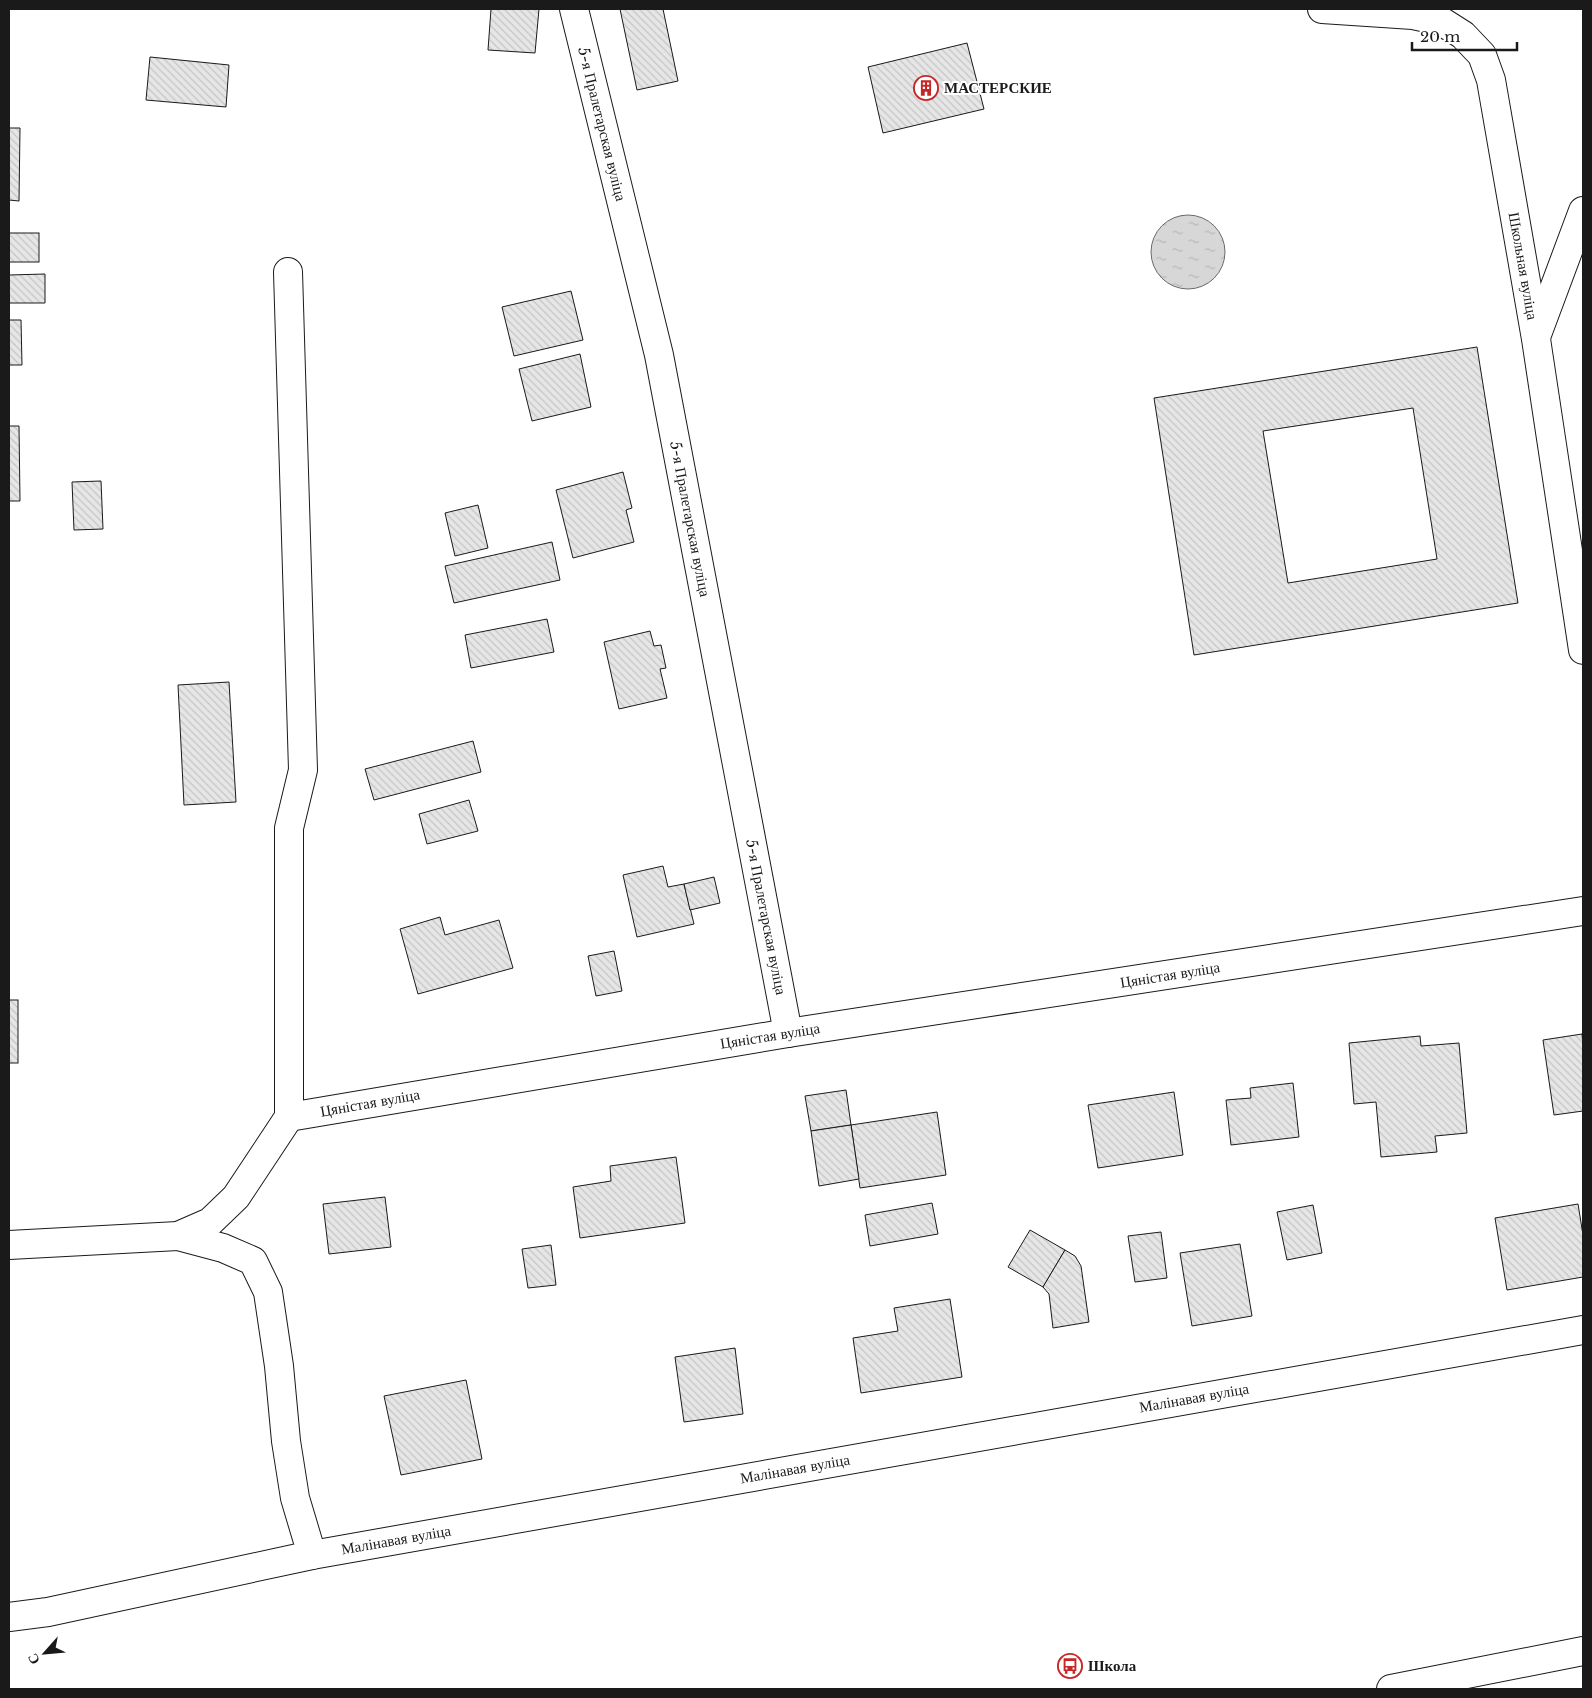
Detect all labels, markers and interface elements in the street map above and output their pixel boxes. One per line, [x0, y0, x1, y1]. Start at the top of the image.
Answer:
scale bar [1412, 20, 1517, 52]
text: 20 m [1420, 27, 1460, 46]
street label: 5-я Пралетарская вуліца [574, 45, 631, 203]
building icon: МАСТЕРСКИЕ [913, 75, 939, 101]
place label: МАСТЕРСКИЕ [944, 78, 1052, 97]
street label: Школьная вуліца [1505, 211, 1542, 322]
street label: 5-я Пралетарская вуліца [666, 439, 715, 599]
street label: 5-я Пралетарская вуліца [742, 837, 791, 997]
street label: Цяністая вуліца [1119, 957, 1222, 992]
street label: Цяністая вуліца [719, 1018, 822, 1053]
street label: Цяністая вуліца [319, 1084, 422, 1121]
street label: Малінавая вуліца [1138, 1378, 1251, 1416]
street label: Малінавая вуліца [739, 1449, 852, 1487]
street label: Малінавая вуліца [340, 1520, 453, 1558]
north arrow [20, 1628, 70, 1678]
text: С [23, 1650, 44, 1667]
bus stop icon: Школа [1057, 1653, 1083, 1679]
place label: Школа [1088, 1656, 1137, 1675]

